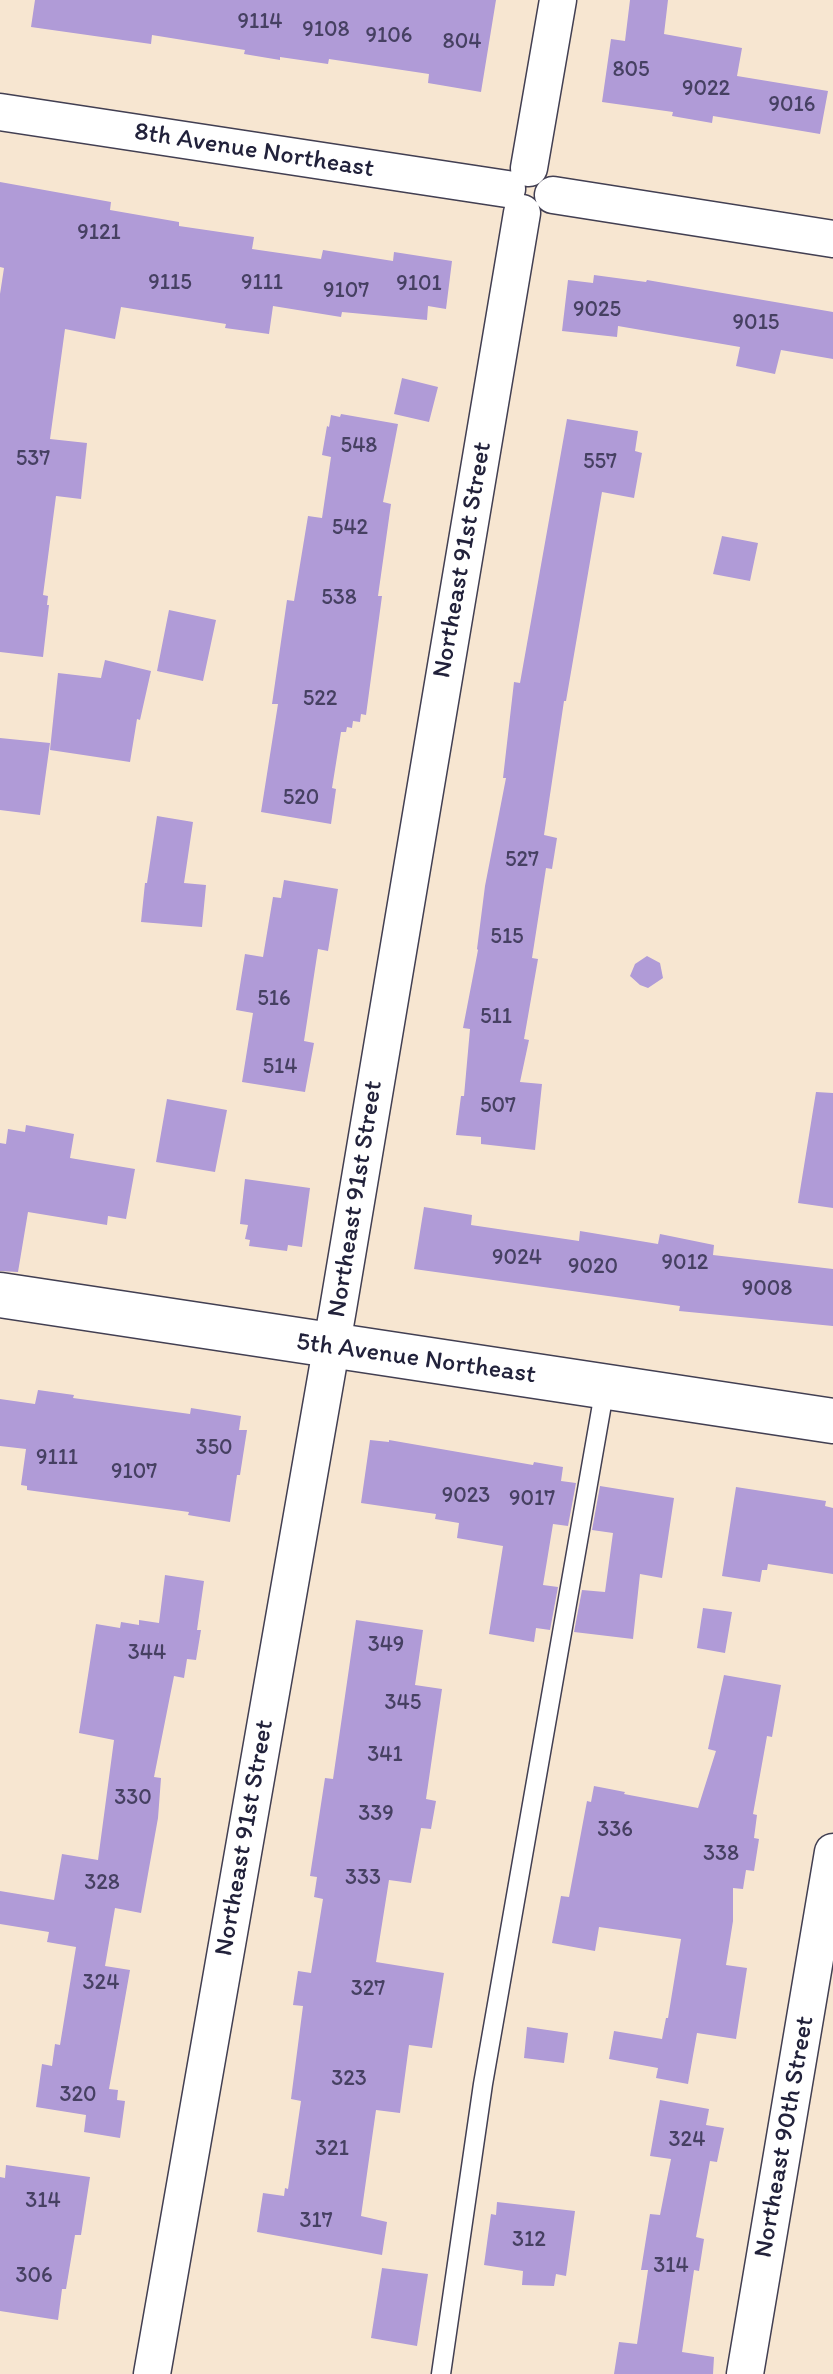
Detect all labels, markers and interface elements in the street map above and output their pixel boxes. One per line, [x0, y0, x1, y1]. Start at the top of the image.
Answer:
house number: 9114 [237, 9, 283, 35]
house number: 9108 [302, 17, 350, 43]
house number: 9106 [366, 23, 412, 49]
house number: 804 [443, 29, 481, 55]
house number: 805 [612, 57, 650, 83]
house number: 9022 [682, 76, 730, 102]
house number: 9016 [769, 92, 815, 118]
street label: 8th Avenue Northeast [132, 117, 376, 185]
house number: 9121 [77, 220, 121, 246]
house number: 9115 [148, 270, 192, 296]
house number: 9111 [241, 270, 283, 296]
house number: 9101 [396, 271, 442, 297]
house number: 9107 [323, 278, 369, 304]
house number: 9025 [573, 297, 621, 323]
house number: 9015 [733, 310, 779, 336]
house number: 548 [341, 433, 377, 459]
street label: Northeast 91st Street [427, 439, 499, 681]
house number: 537 [16, 446, 50, 472]
house number: 557 [583, 449, 617, 475]
house number: 542 [332, 515, 368, 541]
house number: 538 [321, 585, 357, 611]
house number: 522 [303, 686, 337, 712]
house number: 520 [283, 785, 319, 811]
house number: 527 [505, 847, 539, 873]
house number: 515 [490, 924, 524, 950]
house number: 516 [257, 986, 291, 1012]
house number: 511 [480, 1004, 512, 1030]
house number: 514 [263, 1054, 297, 1080]
street label: Northeast 91st Street [322, 1078, 390, 1320]
house number: 507 [480, 1093, 516, 1119]
house number: 9024 [492, 1245, 542, 1271]
house number: 9012 [662, 1250, 708, 1276]
house number: 9020 [568, 1254, 618, 1280]
house number: 9008 [742, 1276, 792, 1302]
street label: 5th Avenue Northeast [294, 1327, 538, 1391]
house number: 350 [195, 1435, 233, 1461]
house number: 9111 [36, 1445, 78, 1471]
house number: 9107 [111, 1459, 157, 1485]
house number: 9023 [442, 1483, 490, 1509]
house number: 9017 [509, 1486, 555, 1512]
house number: 349 [368, 1632, 404, 1658]
house number: 344 [128, 1640, 166, 1666]
house number: 345 [385, 1690, 421, 1716]
street label: Northeast 91st Street [209, 1717, 281, 1959]
house number: 341 [367, 1742, 403, 1768]
house number: 330 [114, 1785, 152, 1811]
house number: 339 [358, 1801, 394, 1827]
house number: 336 [597, 1817, 633, 1843]
house number: 338 [703, 1841, 739, 1867]
house number: 333 [345, 1865, 381, 1891]
house number: 328 [84, 1870, 120, 1896]
house number: 324 [83, 1970, 119, 1996]
house number: 327 [351, 1976, 385, 2002]
street label: Northeast 90th Street [748, 2014, 822, 2260]
house number: 323 [331, 2066, 367, 2092]
house number: 320 [59, 2082, 97, 2108]
house number: 324 [669, 2127, 705, 2153]
house number: 321 [315, 2136, 349, 2162]
house number: 314 [25, 2188, 61, 2214]
house number: 317 [299, 2208, 333, 2234]
house number: 312 [512, 2227, 546, 2253]
house number: 314 [653, 2253, 689, 2279]
house number: 306 [15, 2263, 53, 2289]

